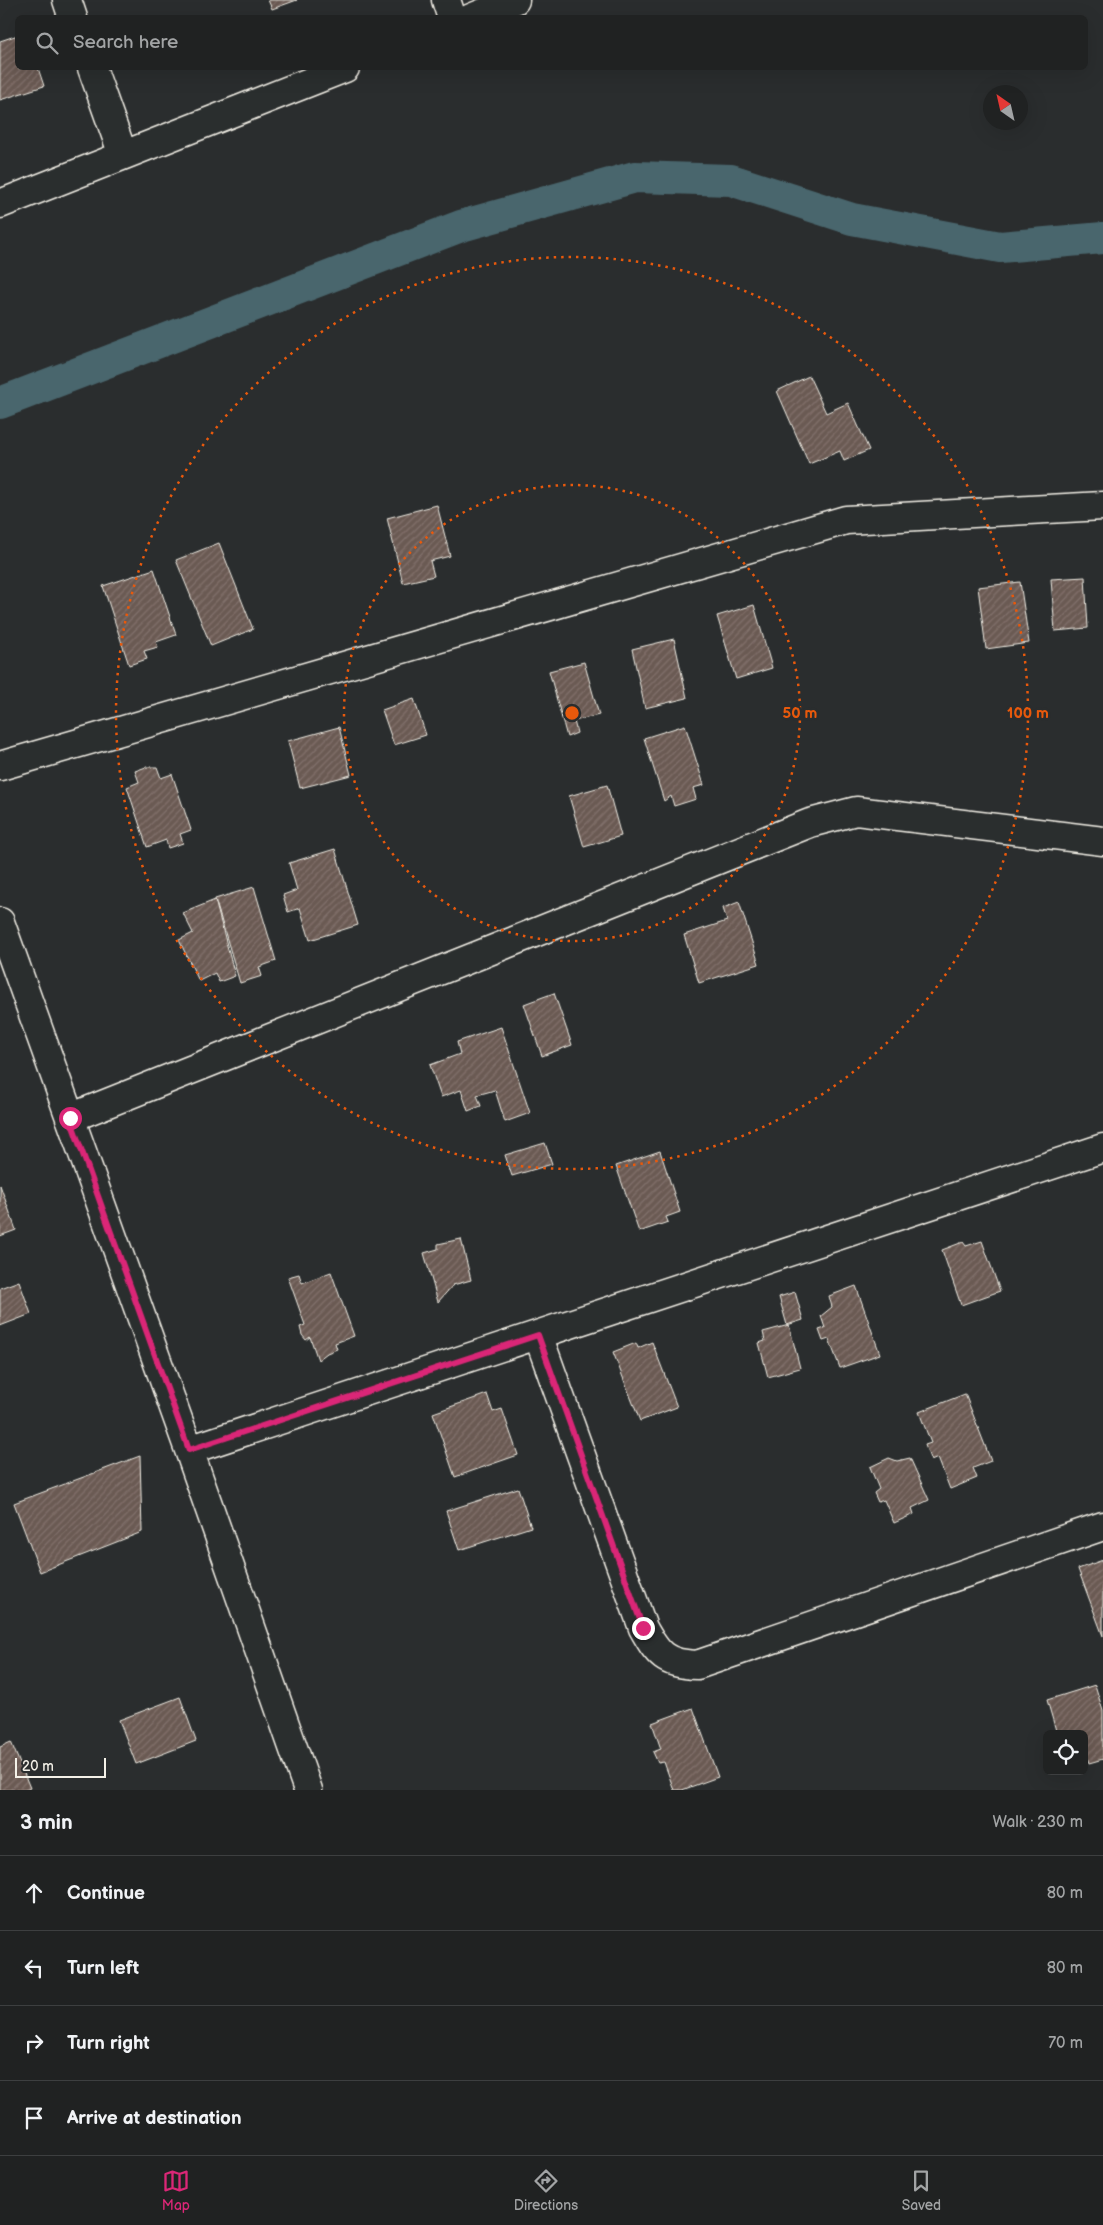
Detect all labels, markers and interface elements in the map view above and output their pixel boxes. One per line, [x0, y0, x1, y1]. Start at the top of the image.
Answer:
search box [15, 15, 1088, 70]
icon: search [33, 29, 61, 57]
text: Search here [73, 31, 178, 54]
north arrow [983, 85, 1028, 130]
centre of rings [563, 704, 581, 722]
text: 50 m [783, 704, 818, 723]
text: 100 m [1007, 704, 1049, 723]
route start [59, 1107, 82, 1130]
route end [632, 1617, 655, 1640]
map controls [1043, 1730, 1088, 1775]
button: locate [1043, 1730, 1088, 1775]
scale bar [15, 1755, 106, 1778]
text: 20 m [22, 1758, 54, 1775]
text: 3 min [20, 1810, 73, 1835]
text: Walk · 230 m [993, 1813, 1083, 1832]
icon: ahead [20, 1879, 48, 1907]
text: Continue [67, 1882, 145, 1905]
text: 80 m [1047, 1884, 1083, 1903]
icon: left [20, 1954, 48, 1982]
text: Turn left [67, 1957, 139, 1980]
text: 80 m [1047, 1959, 1083, 1978]
icon: right [20, 2029, 48, 2057]
text: Turn right [67, 2032, 150, 2055]
text: 70 m [1048, 2034, 1083, 2053]
icon: arrive [20, 2104, 48, 2132]
text: Arrive at destination [67, 2107, 242, 2130]
tab: Map [162, 2167, 190, 2214]
tab: Directions [514, 2167, 578, 2214]
tab: Saved [902, 2167, 941, 2214]

